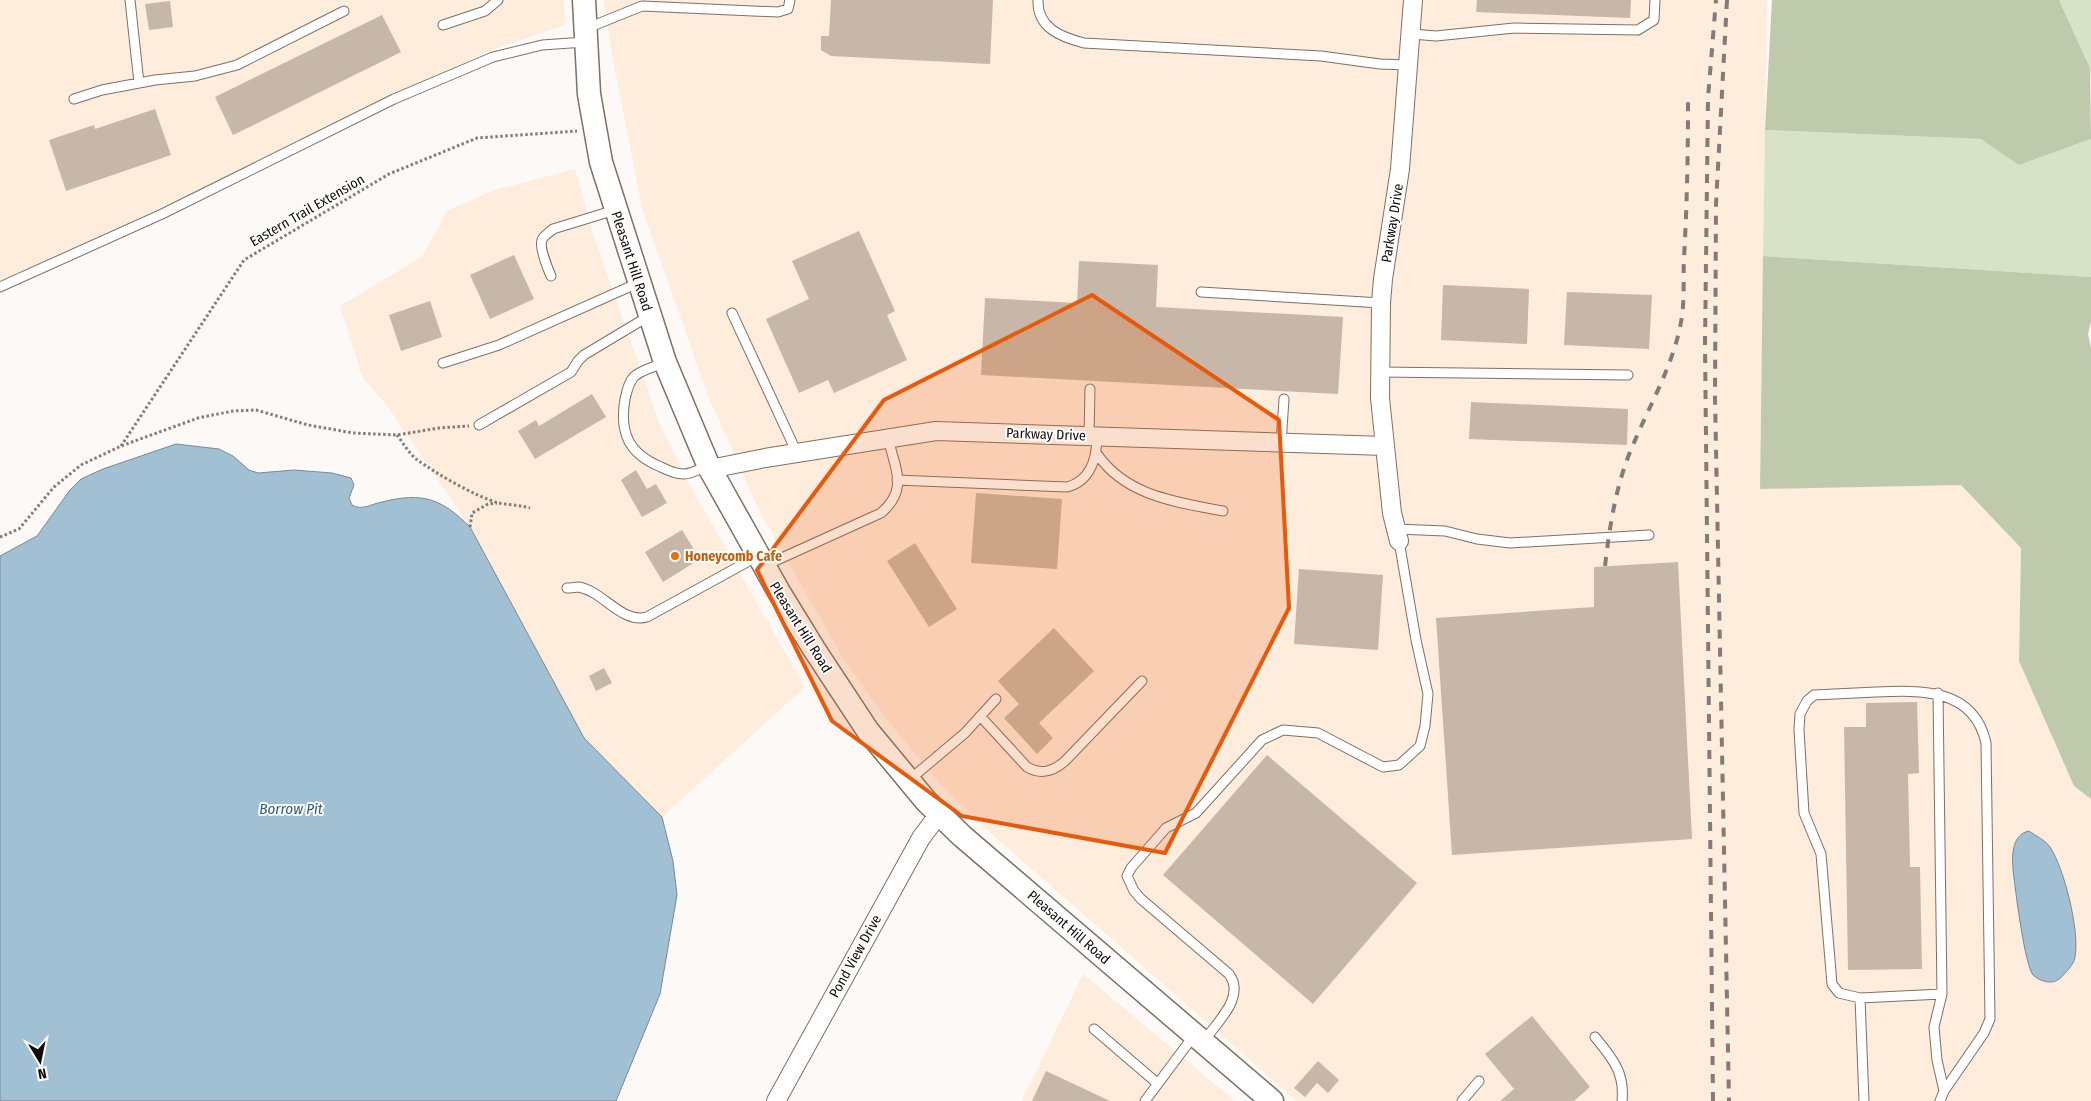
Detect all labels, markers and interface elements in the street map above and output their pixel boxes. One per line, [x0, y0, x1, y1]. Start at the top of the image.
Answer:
street label: Eastern Trail Extension [247, 171, 368, 250]
street label: Parkway Drive [1378, 182, 1407, 264]
street label: Pleasant Hill Road [607, 209, 656, 313]
street label: Parkway Drive [1006, 425, 1086, 444]
place label: Honeycomb Cafe [685, 548, 782, 565]
marker: Honeycomb Cafe [669, 550, 681, 562]
street label: Pleasant Hill Road [766, 579, 835, 676]
water label: Borrow Pit [259, 800, 323, 818]
street label: Pleasant Hill Road [1024, 887, 1114, 968]
street label: Pond View Drive [826, 912, 885, 1001]
north arrow [15, 1036, 65, 1086]
text: N [37, 1064, 48, 1082]

